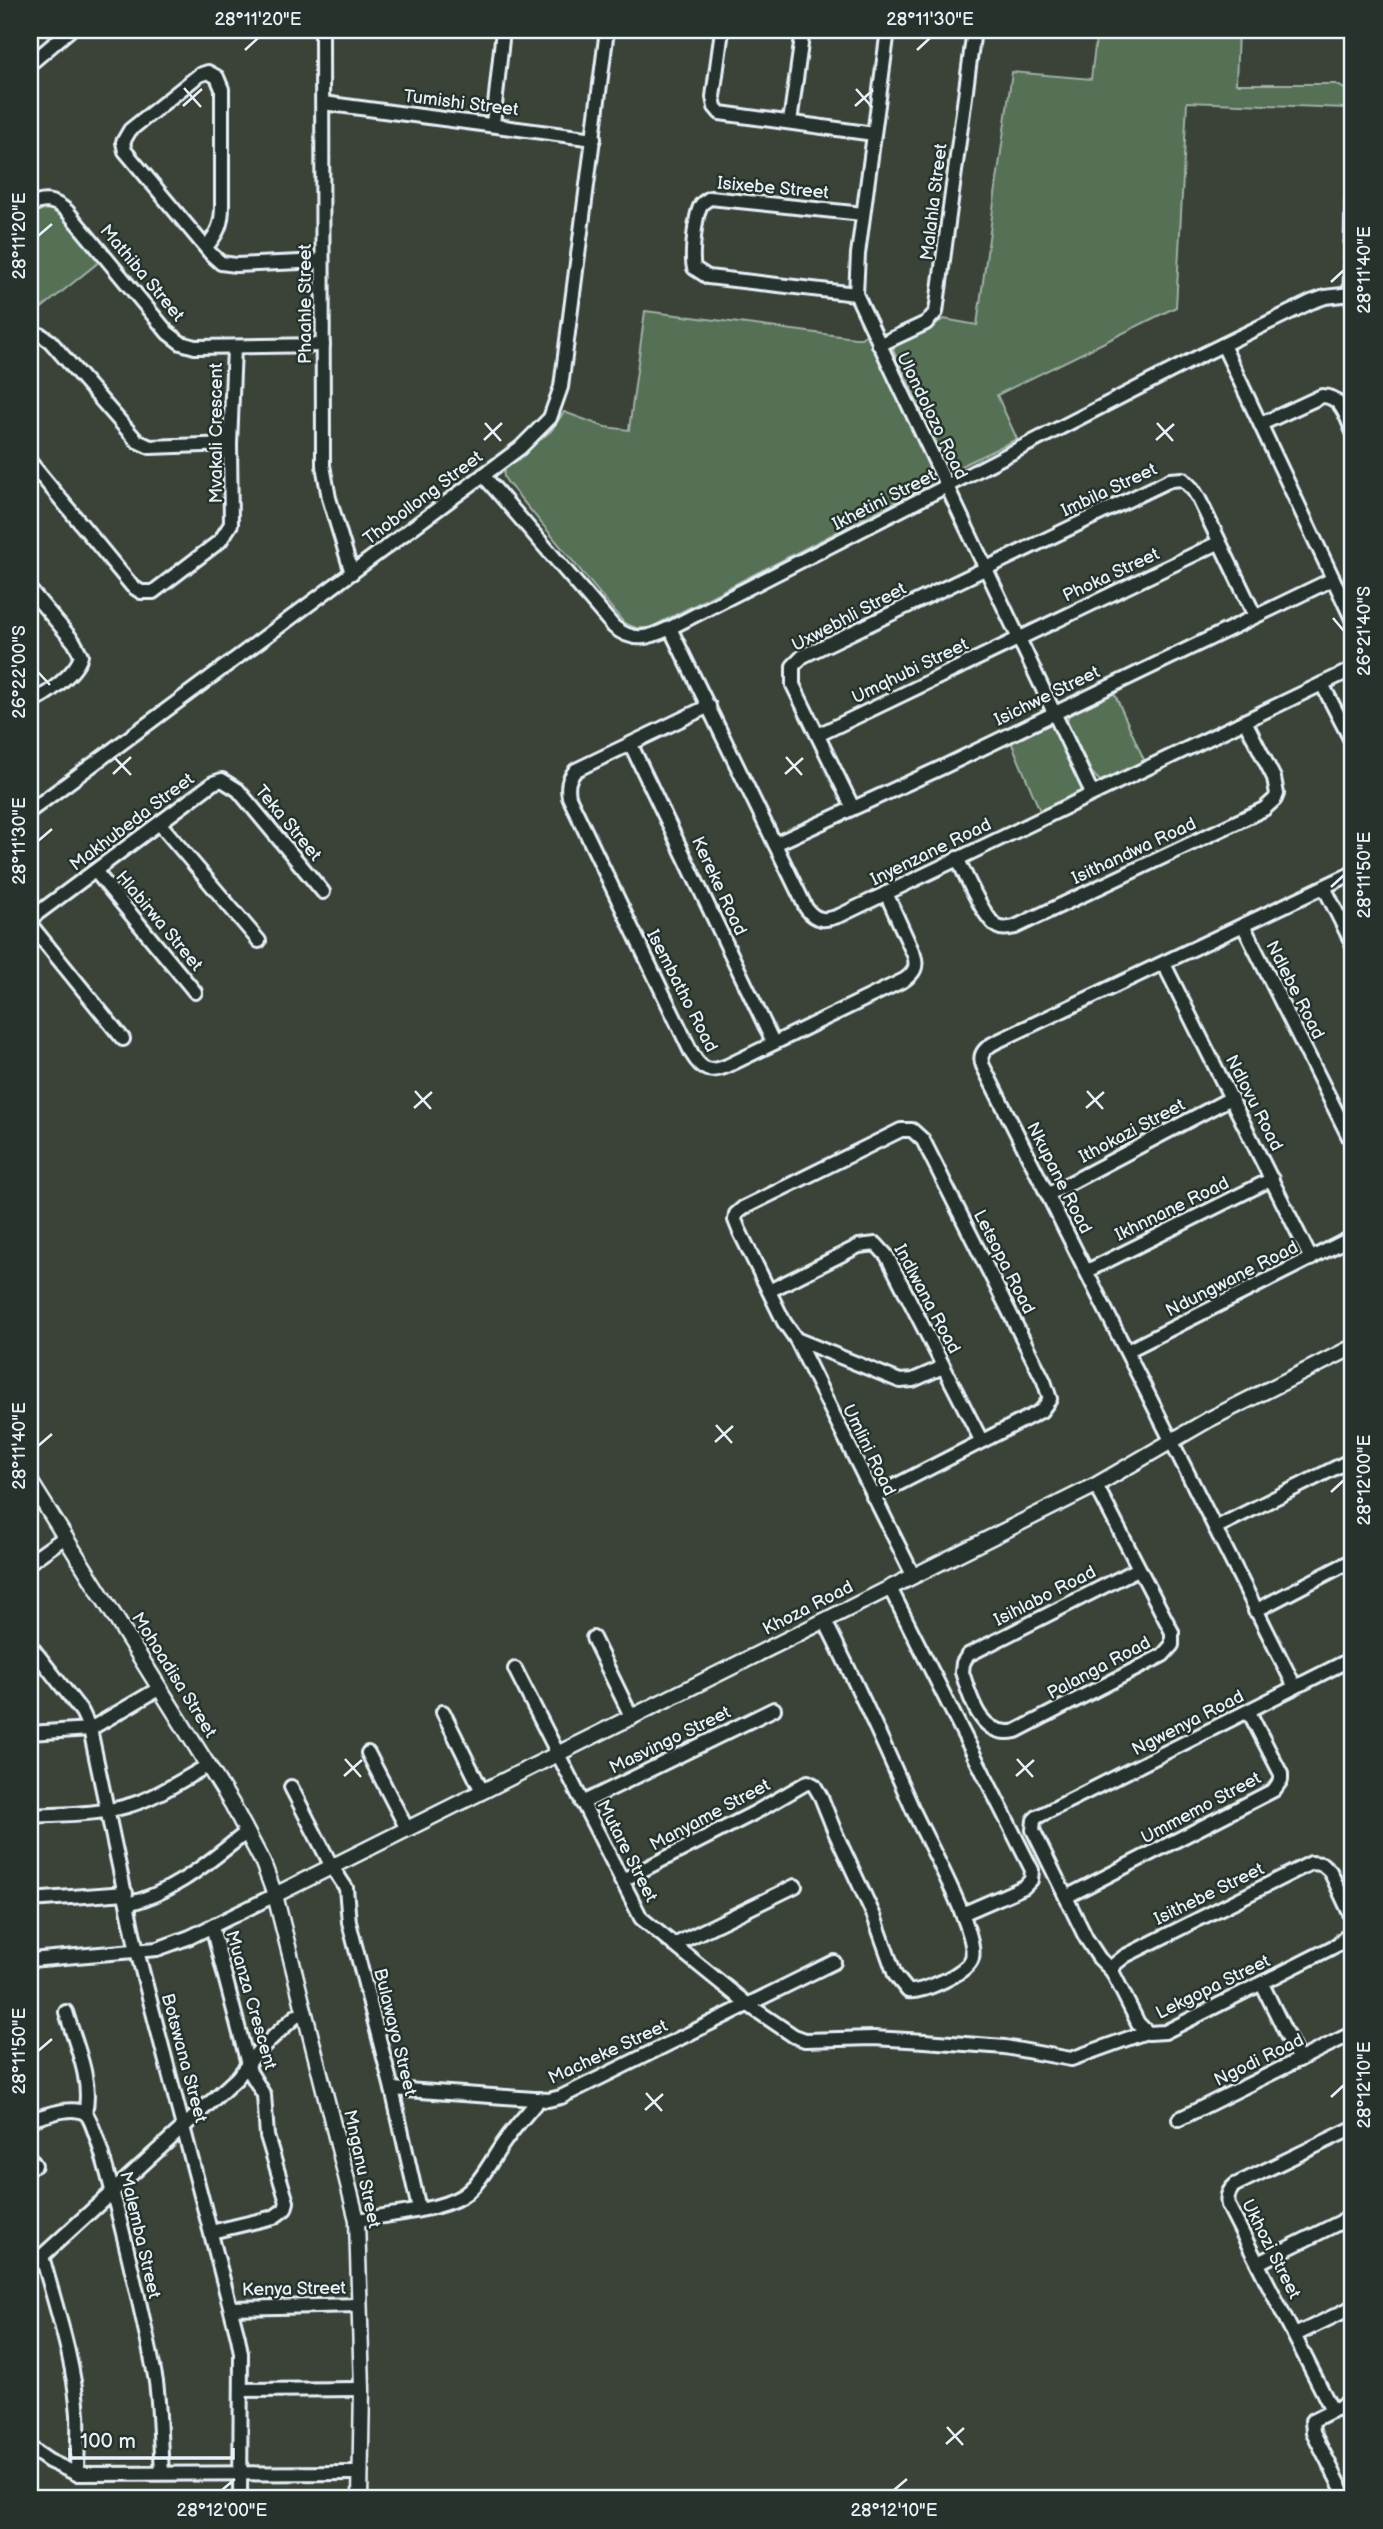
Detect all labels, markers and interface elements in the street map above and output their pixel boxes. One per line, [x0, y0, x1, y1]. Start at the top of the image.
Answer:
text: 28°11'20"E [214, 9, 302, 30]
text: 28°11'30"E [886, 9, 974, 30]
street label: Tumishi Street [402, 86, 520, 121]
street label: Malahla Street [916, 142, 952, 262]
street label: Isixebe Street [716, 173, 830, 203]
text: 28°11'20"E [9, 192, 30, 280]
street label: Mathiba Street [95, 220, 189, 326]
text: 28°11'40"E [1354, 226, 1375, 314]
street label: Phaahle Street [295, 243, 316, 364]
street label: Ulondolozo Road [892, 349, 972, 483]
street label: Mvakali Crescent [206, 362, 227, 503]
street label: Thobollong Street [359, 446, 487, 550]
street label: Imbila Street [1058, 459, 1161, 521]
street label: Ikhetini Street [829, 465, 940, 535]
street label: Phoka Street [1059, 543, 1163, 607]
street label: Uxwebhli Street [788, 578, 910, 656]
text: 26°21'40"S [1354, 586, 1375, 676]
text: 26°22'00"S [9, 625, 30, 719]
street label: Umqhubi Street [848, 634, 972, 708]
street label: Isichwe Street [991, 661, 1104, 731]
street label: Makhubeda Street [66, 768, 198, 875]
street label: Teka Street [250, 781, 326, 865]
text: 28°11'30"E [9, 797, 30, 885]
street label: Isithandwa Road [1069, 813, 1199, 889]
street label: Inyenzane Road [867, 814, 995, 890]
text: 28°11'50"E [1354, 831, 1375, 918]
street label: Kereke Road [687, 833, 751, 939]
street label: Hlabirwa Street [111, 867, 207, 976]
street label: Isembatho Road [642, 926, 722, 1056]
street label: Ndlebe Road [1261, 937, 1329, 1043]
street label: Ndlovu Road [1221, 1051, 1287, 1155]
street label: Ithokazi Street [1076, 1094, 1189, 1168]
street label: Nkupane Road [1022, 1119, 1096, 1237]
street label: Ikhnnane Road [1112, 1172, 1232, 1246]
street label: Letsopa Road [969, 1206, 1039, 1318]
street label: Ndungwane Road [1162, 1237, 1302, 1321]
street label: Indlwana Road [889, 1241, 965, 1357]
street label: Umlini Road [838, 1401, 900, 1499]
text: 28°11'40"E [9, 1402, 30, 1490]
text: 28°12'00"E [1354, 1434, 1375, 1525]
street label: Isihlabo Road [991, 1561, 1099, 1631]
street label: Khoza Road [759, 1576, 857, 1640]
street label: Mohoadisa Street [127, 1609, 221, 1742]
street label: Palanga Road [1044, 1632, 1154, 1704]
street label: Ngwenya Road [1128, 1686, 1248, 1760]
street label: Masvingo Street [606, 1701, 734, 1778]
street label: Ummemo Street [1137, 1767, 1265, 1848]
street label: Manyame Street [646, 1774, 774, 1856]
street label: Mutare Street [592, 1797, 662, 1906]
street label: Isithebe Street [1151, 1858, 1268, 1930]
street label: Muanza Crescent [221, 1928, 281, 2072]
street label: Lekgopa Street [1153, 1950, 1274, 2024]
street label: Bulawayo Street [369, 1966, 421, 2098]
street label: Botswana Street [157, 1991, 211, 2125]
text: 28°11'50"E [9, 2007, 30, 2094]
street label: Macheke Street [545, 2015, 671, 2089]
street label: Ngodi Road [1211, 2029, 1307, 2091]
text: 28°12'10"E [1354, 2041, 1375, 2129]
street label: Mnganu Street [339, 2108, 385, 2230]
street label: Malemba Street [115, 2170, 165, 2301]
street label: Ukhozi Street [1237, 2196, 1305, 2303]
street label: Kenya Street [242, 2278, 347, 2300]
scale bar [70, 2417, 233, 2461]
text: 100 m [80, 2429, 136, 2454]
text: 28°12'00"E [177, 2500, 268, 2521]
text: 28°12'10"E [850, 2500, 938, 2521]

